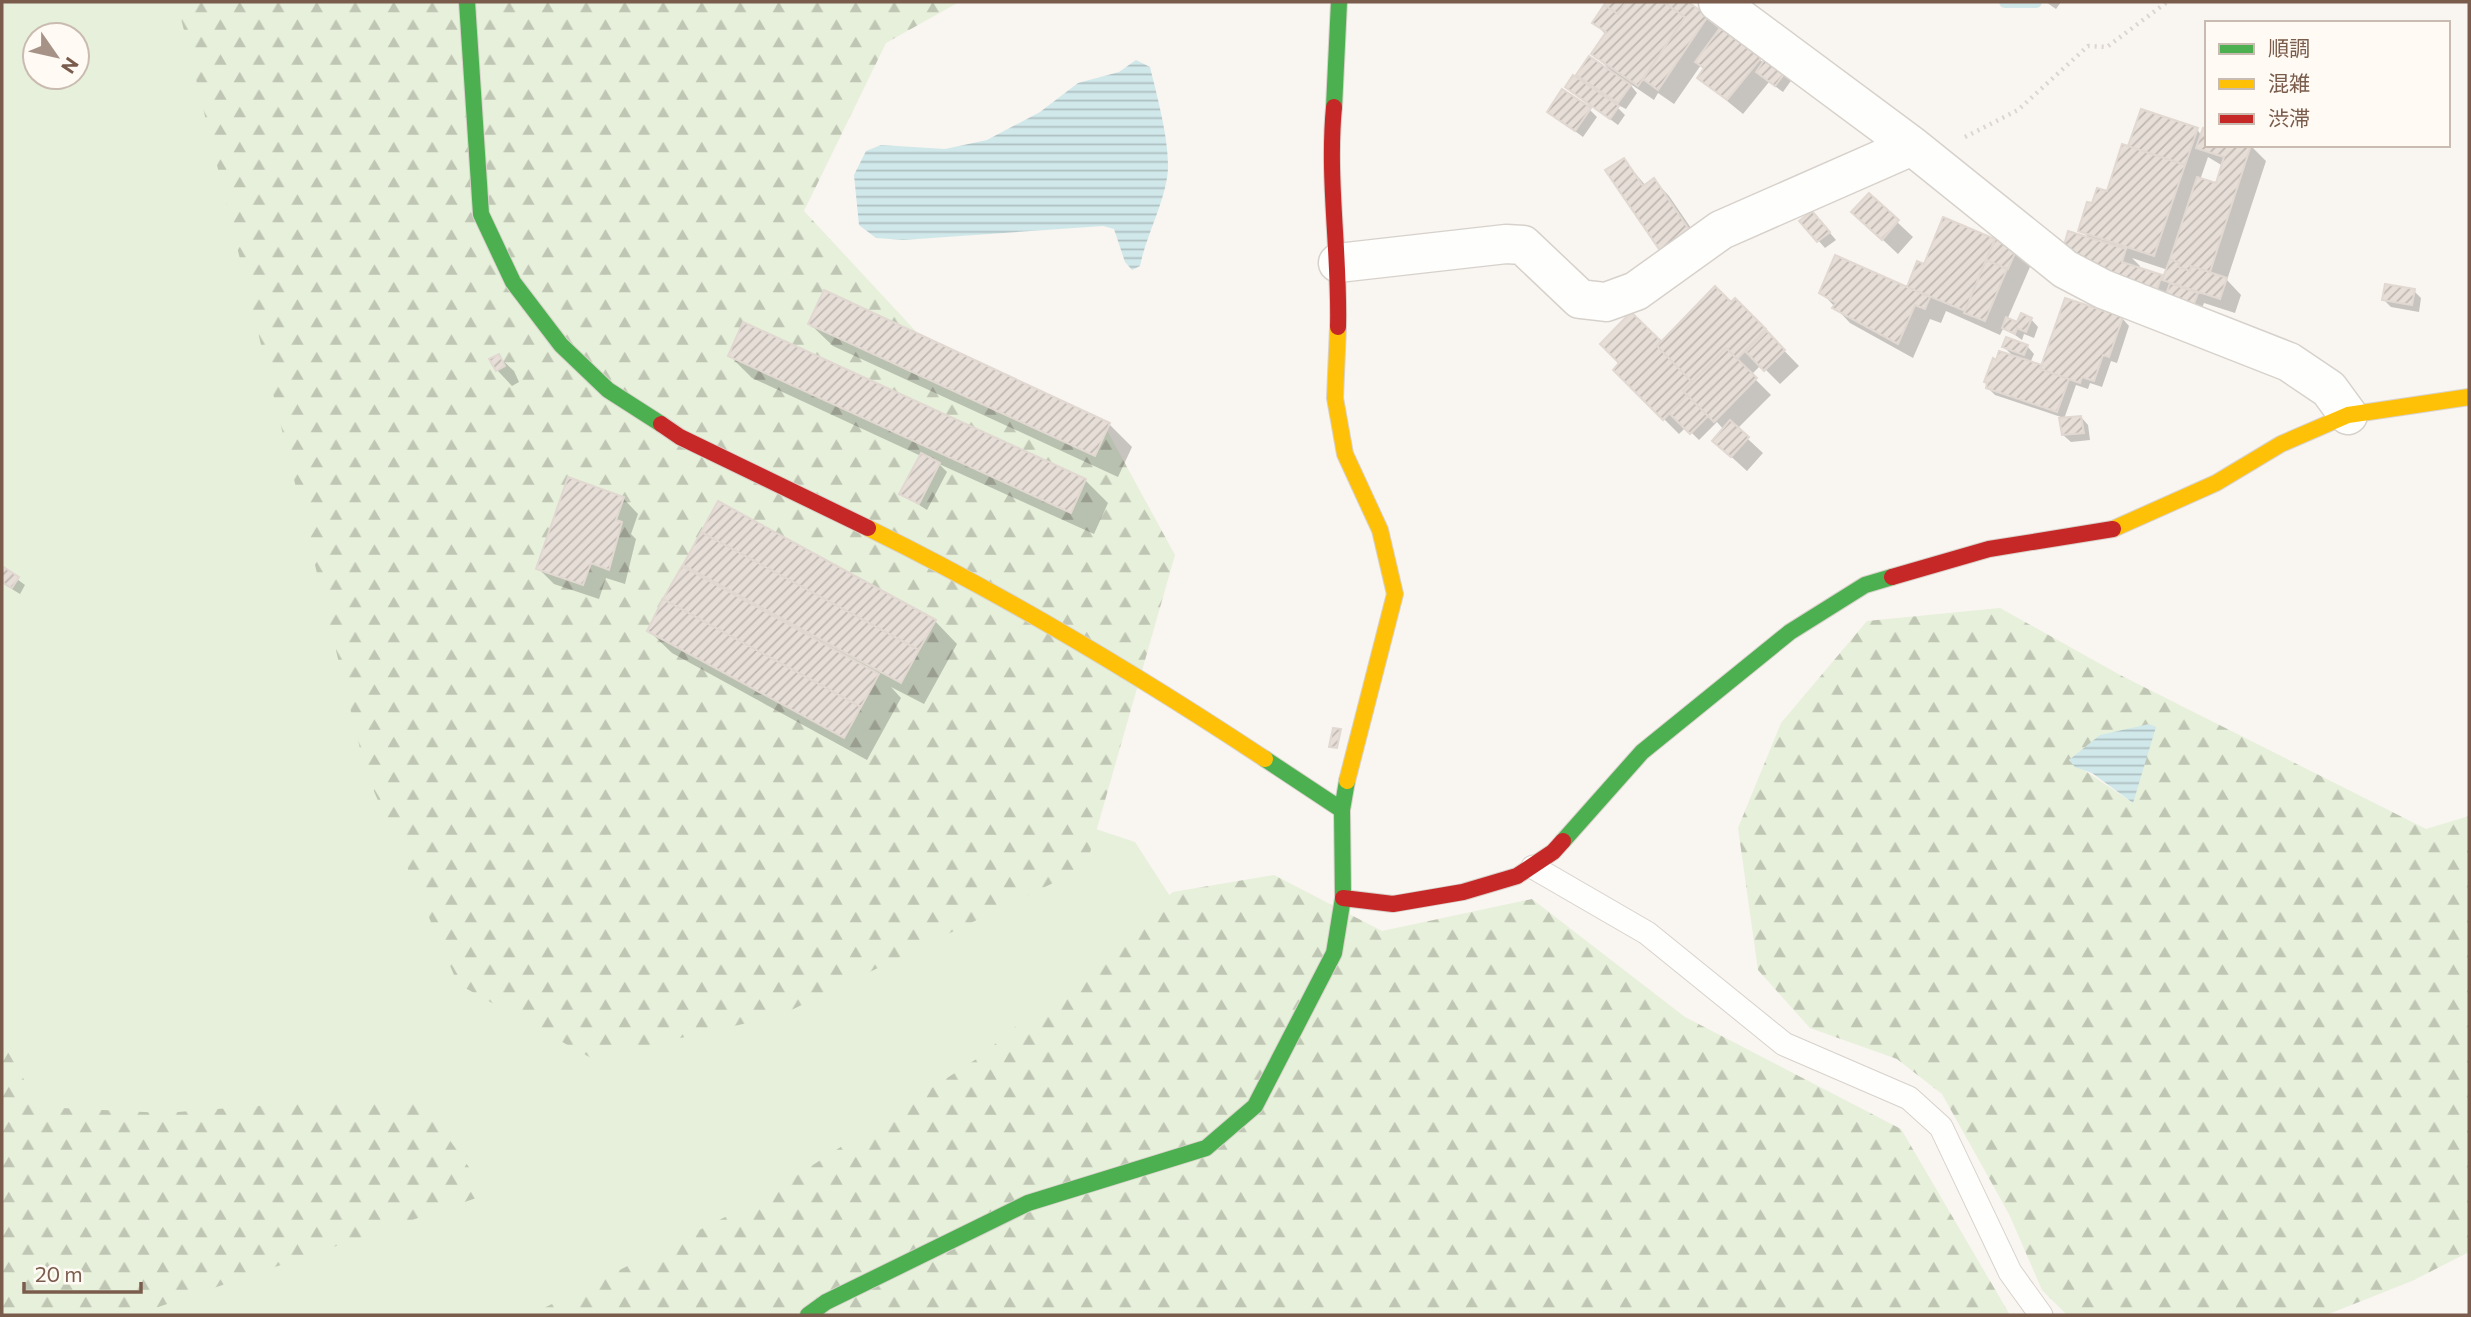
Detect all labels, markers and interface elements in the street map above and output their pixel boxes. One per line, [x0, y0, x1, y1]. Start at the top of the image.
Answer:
north arrow [21, 21, 91, 91]
legend [2205, 21, 2450, 147]
text: 順調 [2268, 35, 2310, 60]
text: N [57, 53, 84, 78]
text: 混雑 [2268, 70, 2310, 95]
text: 渋滞 [2268, 105, 2310, 130]
scale bar [24, 1250, 142, 1294]
text: 20 m [35, 1261, 83, 1286]

